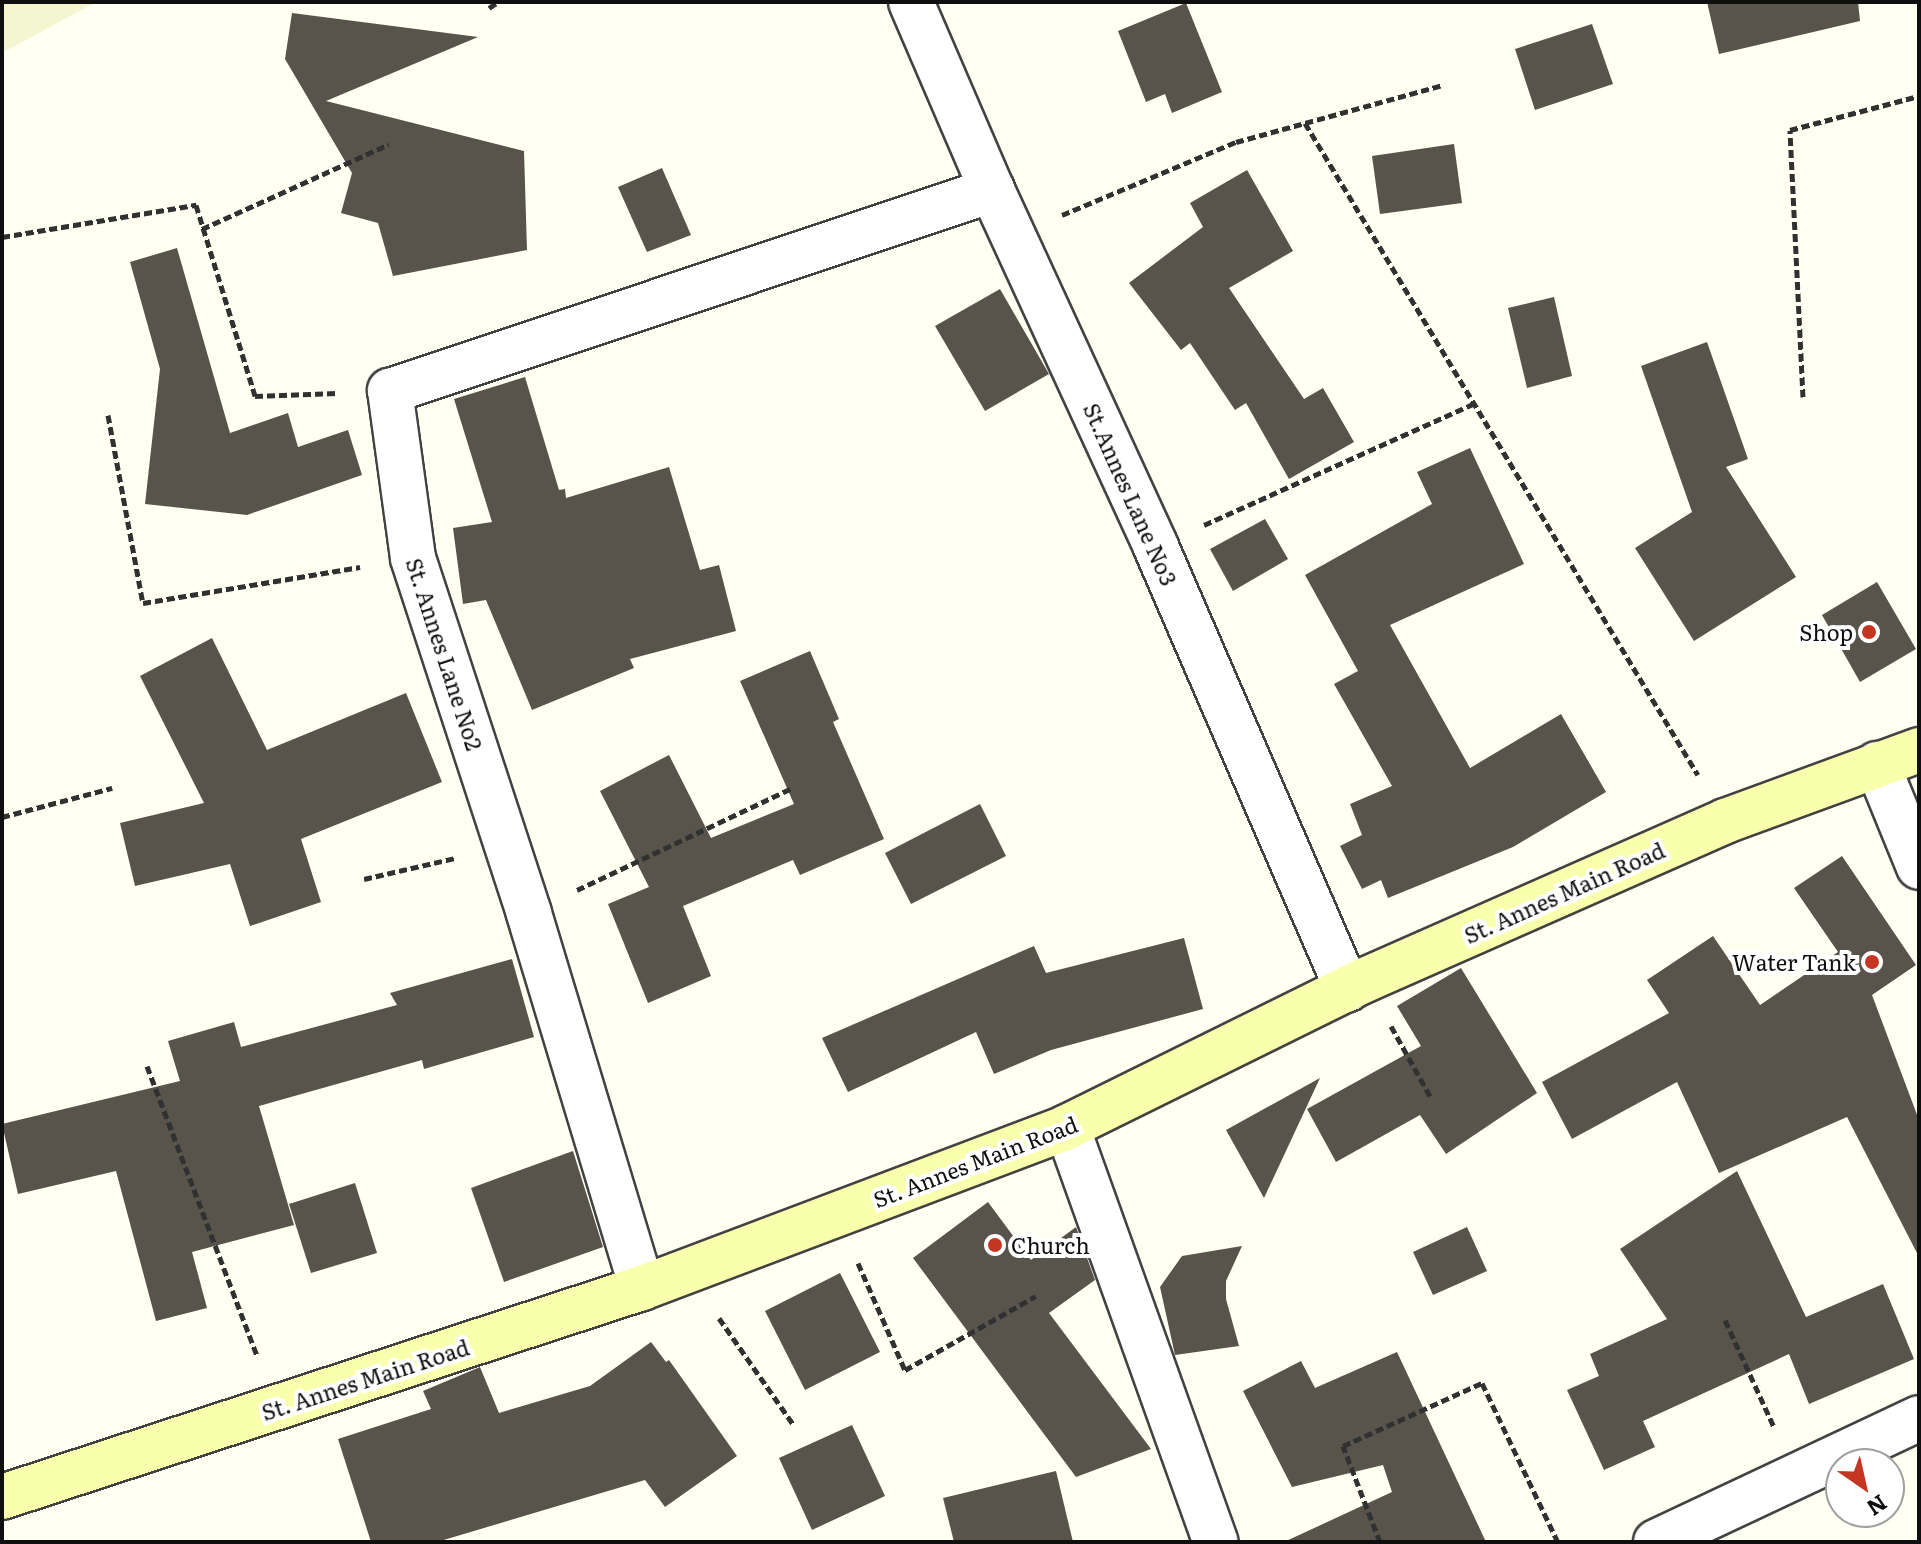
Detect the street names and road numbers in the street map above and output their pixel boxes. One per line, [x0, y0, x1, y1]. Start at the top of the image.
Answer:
street label: St.Annes Lane No3 [1079, 399, 1183, 589]
street label: St. Annes Lane No2 [401, 554, 489, 754]
street label: St. Annes Main Road [1460, 836, 1668, 948]
street label: St. Annes Main Road [869, 1110, 1081, 1212]
street label: St. Annes Main Road [258, 1333, 472, 1425]

